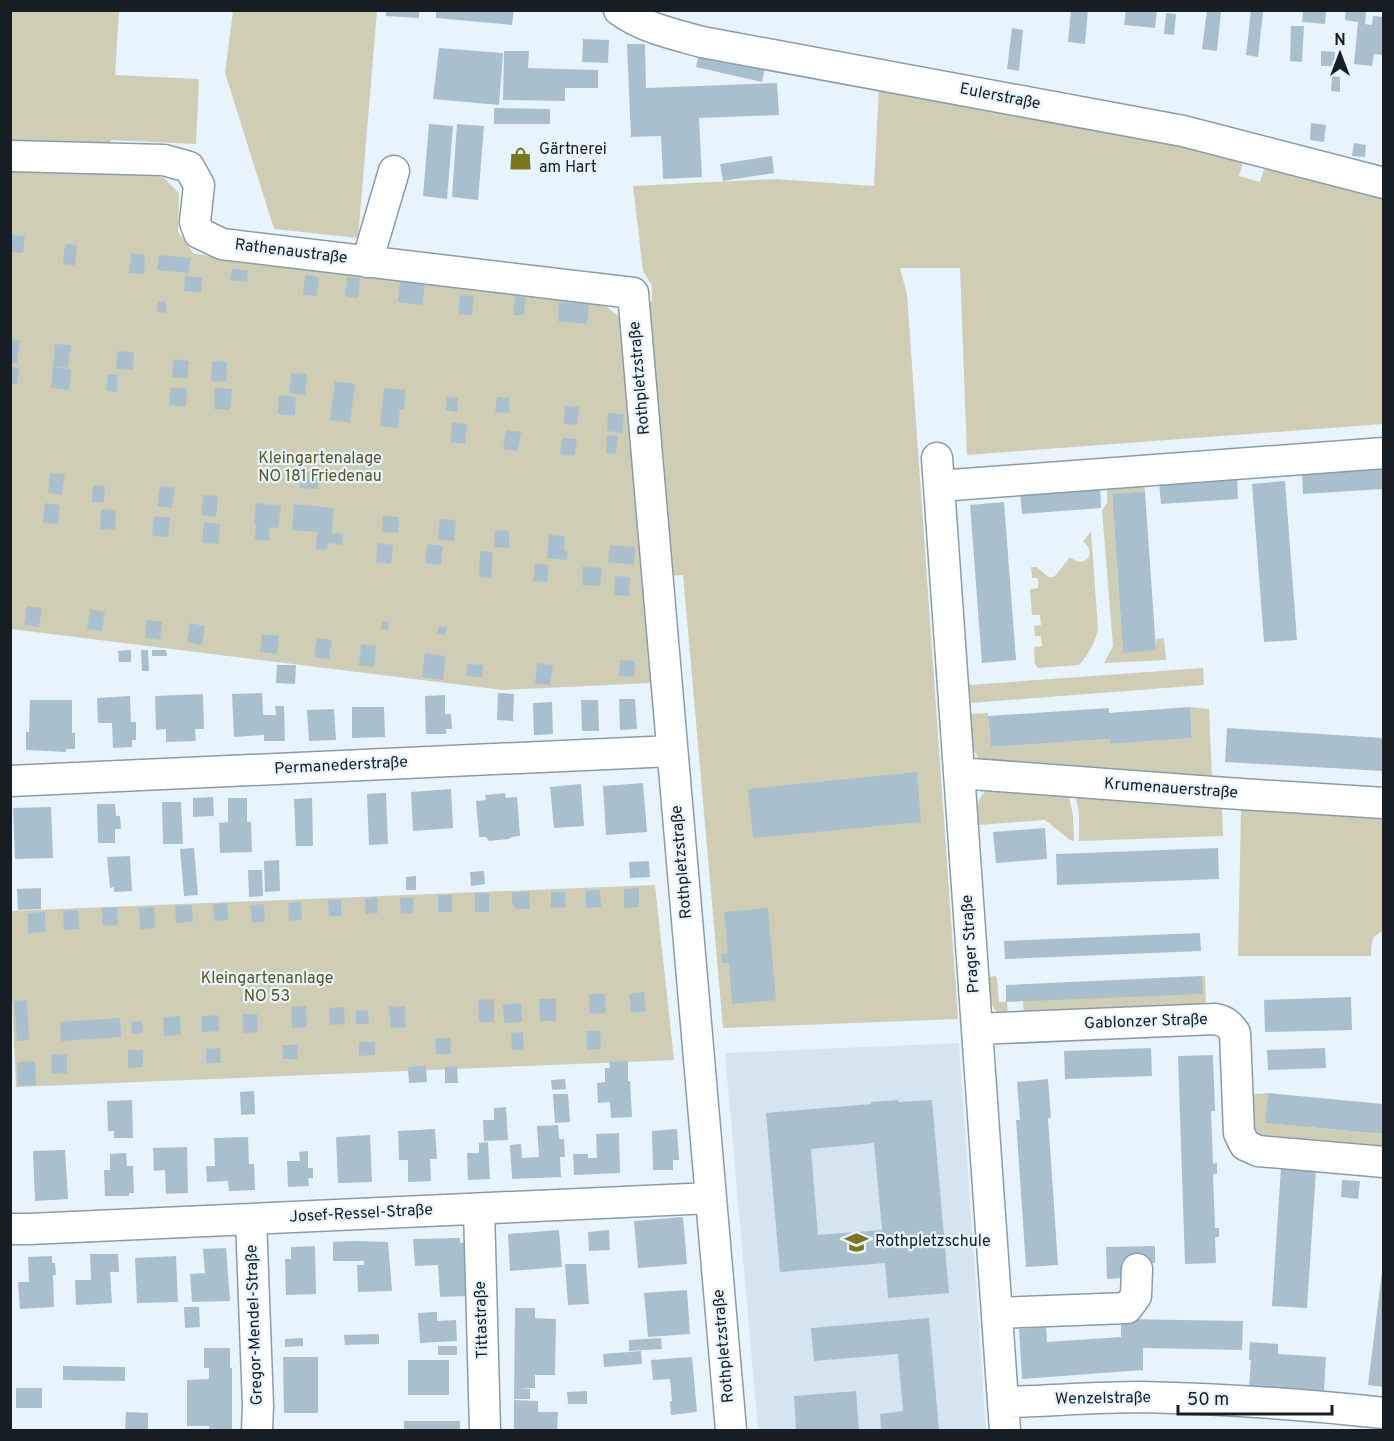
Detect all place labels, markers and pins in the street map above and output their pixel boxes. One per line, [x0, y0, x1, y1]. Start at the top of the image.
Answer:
place label: Gärtnerei am Hart [539, 140, 607, 178]
shop icon: Gärtnerei am Hart [508, 146, 534, 172]
school or university icon: Rothpletzschule [844, 1229, 870, 1255]
place label: Rothpletzschule [875, 1232, 991, 1252]

